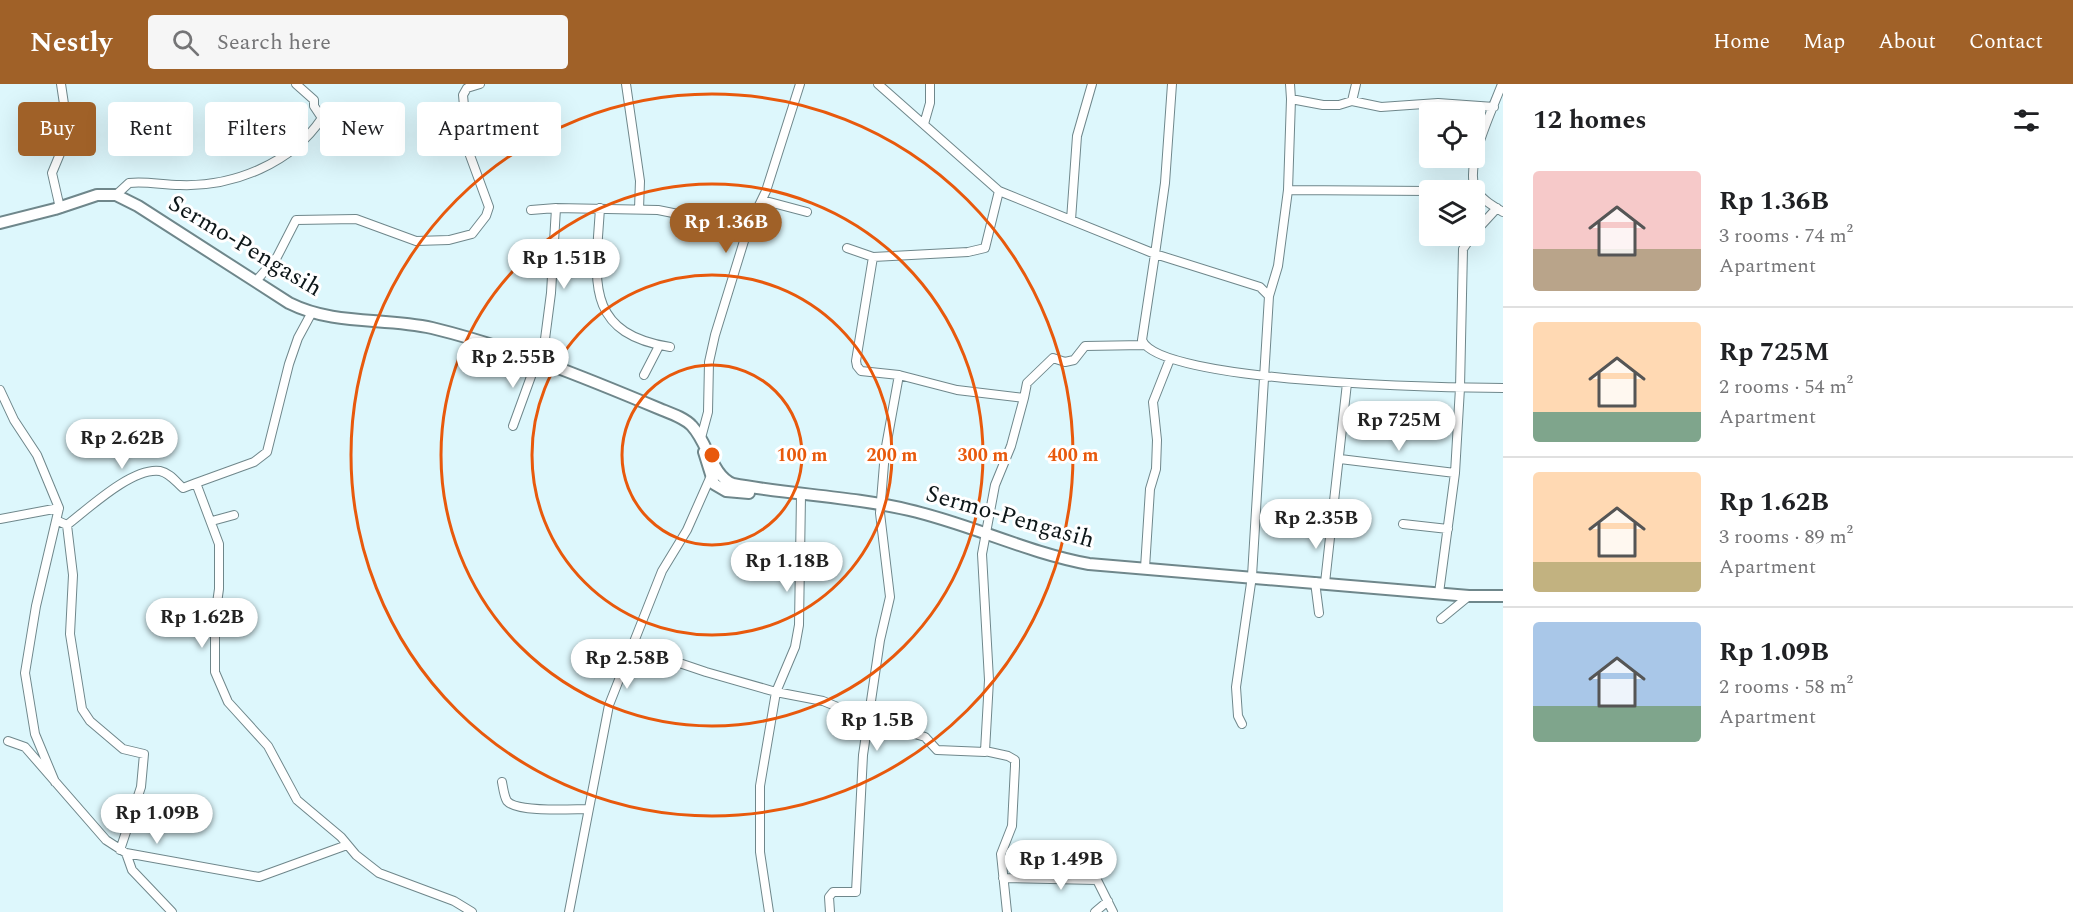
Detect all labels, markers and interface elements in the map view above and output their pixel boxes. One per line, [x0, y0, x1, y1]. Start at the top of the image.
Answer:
search box [148, 15, 568, 69]
text: Nestly [30, 21, 112, 64]
icon: search [169, 26, 202, 59]
text: Search here [217, 26, 331, 59]
text: Home [1713, 26, 1770, 58]
text: Map [1803, 26, 1845, 58]
text: About [1878, 26, 1936, 58]
text: Contact [1969, 26, 2043, 58]
text: 12 homes [1533, 100, 1647, 140]
chip: Buy [18, 102, 96, 156]
chip: Rent [108, 102, 193, 156]
chip: Filters [205, 102, 308, 156]
chip: New [320, 102, 405, 156]
chip: Apartment [417, 102, 561, 156]
map controls [1419, 102, 1485, 246]
button: locate [1419, 102, 1485, 168]
icon: filters [2010, 104, 2043, 137]
button: layers [1419, 180, 1485, 246]
text: Rp 1.36B [1719, 181, 1829, 221]
street label: Sermo-Pengasih [161, 186, 329, 306]
icon: home [1581, 195, 1653, 267]
pin: Rp 1.36B [664, 203, 788, 254]
text: Rp 1.36B [684, 207, 768, 237]
text: 3 rooms · 74 m² [1719, 221, 1853, 251]
pin: Rp 1.51B [502, 239, 626, 290]
text: Rp 1.51B [522, 243, 606, 273]
text: Apartment [1719, 251, 1816, 281]
text: Rp 725M [1719, 332, 1829, 372]
pin: Rp 2.55B [451, 338, 575, 389]
text: Rp 2.55B [471, 342, 555, 372]
icon: home [1581, 346, 1653, 418]
text: 2 rooms · 54 m² [1719, 372, 1853, 402]
pin: Rp 725M [1344, 401, 1454, 452]
text: Apartment [1719, 402, 1816, 432]
text: Rp 725M [1357, 405, 1441, 435]
pin: Rp 2.62B [60, 419, 184, 470]
text: Rp 2.62B [80, 423, 164, 453]
text: 100 m [776, 442, 828, 469]
text: 200 m [866, 442, 918, 469]
text: 300 m [957, 442, 1009, 469]
text: 400 m [1047, 442, 1099, 469]
centre of rings [702, 445, 722, 465]
street label: Sermo-Pengasih [921, 476, 1099, 558]
text: Rp 1.62B [1719, 482, 1829, 522]
icon: home [1581, 496, 1653, 568]
pin: Rp 2.35B [1254, 499, 1378, 550]
text: Rp 2.35B [1274, 503, 1358, 533]
text: 3 rooms · 89 m² [1719, 522, 1853, 552]
pin: Rp 1.18B [725, 542, 849, 593]
text: Rp 1.18B [745, 546, 829, 576]
text: Apartment [1719, 552, 1816, 582]
pin: Rp 1.62B [140, 598, 264, 649]
text: Rp 1.62B [160, 602, 244, 632]
text: Rp 1.09B [1719, 632, 1829, 672]
pin: Rp 2.58B [565, 639, 689, 690]
text: Rp 2.58B [585, 643, 669, 673]
icon: home [1581, 646, 1653, 718]
text: 2 rooms · 58 m² [1719, 672, 1853, 702]
pin: Rp 1.5B [822, 701, 932, 752]
text: Apartment [1719, 702, 1816, 732]
text: Rp 1.5B [840, 705, 914, 735]
pin: Rp 1.09B [95, 794, 219, 845]
text: Rp 1.09B [115, 798, 199, 828]
pin: Rp 1.49B [999, 840, 1123, 891]
text: Rp 1.49B [1019, 844, 1103, 874]

